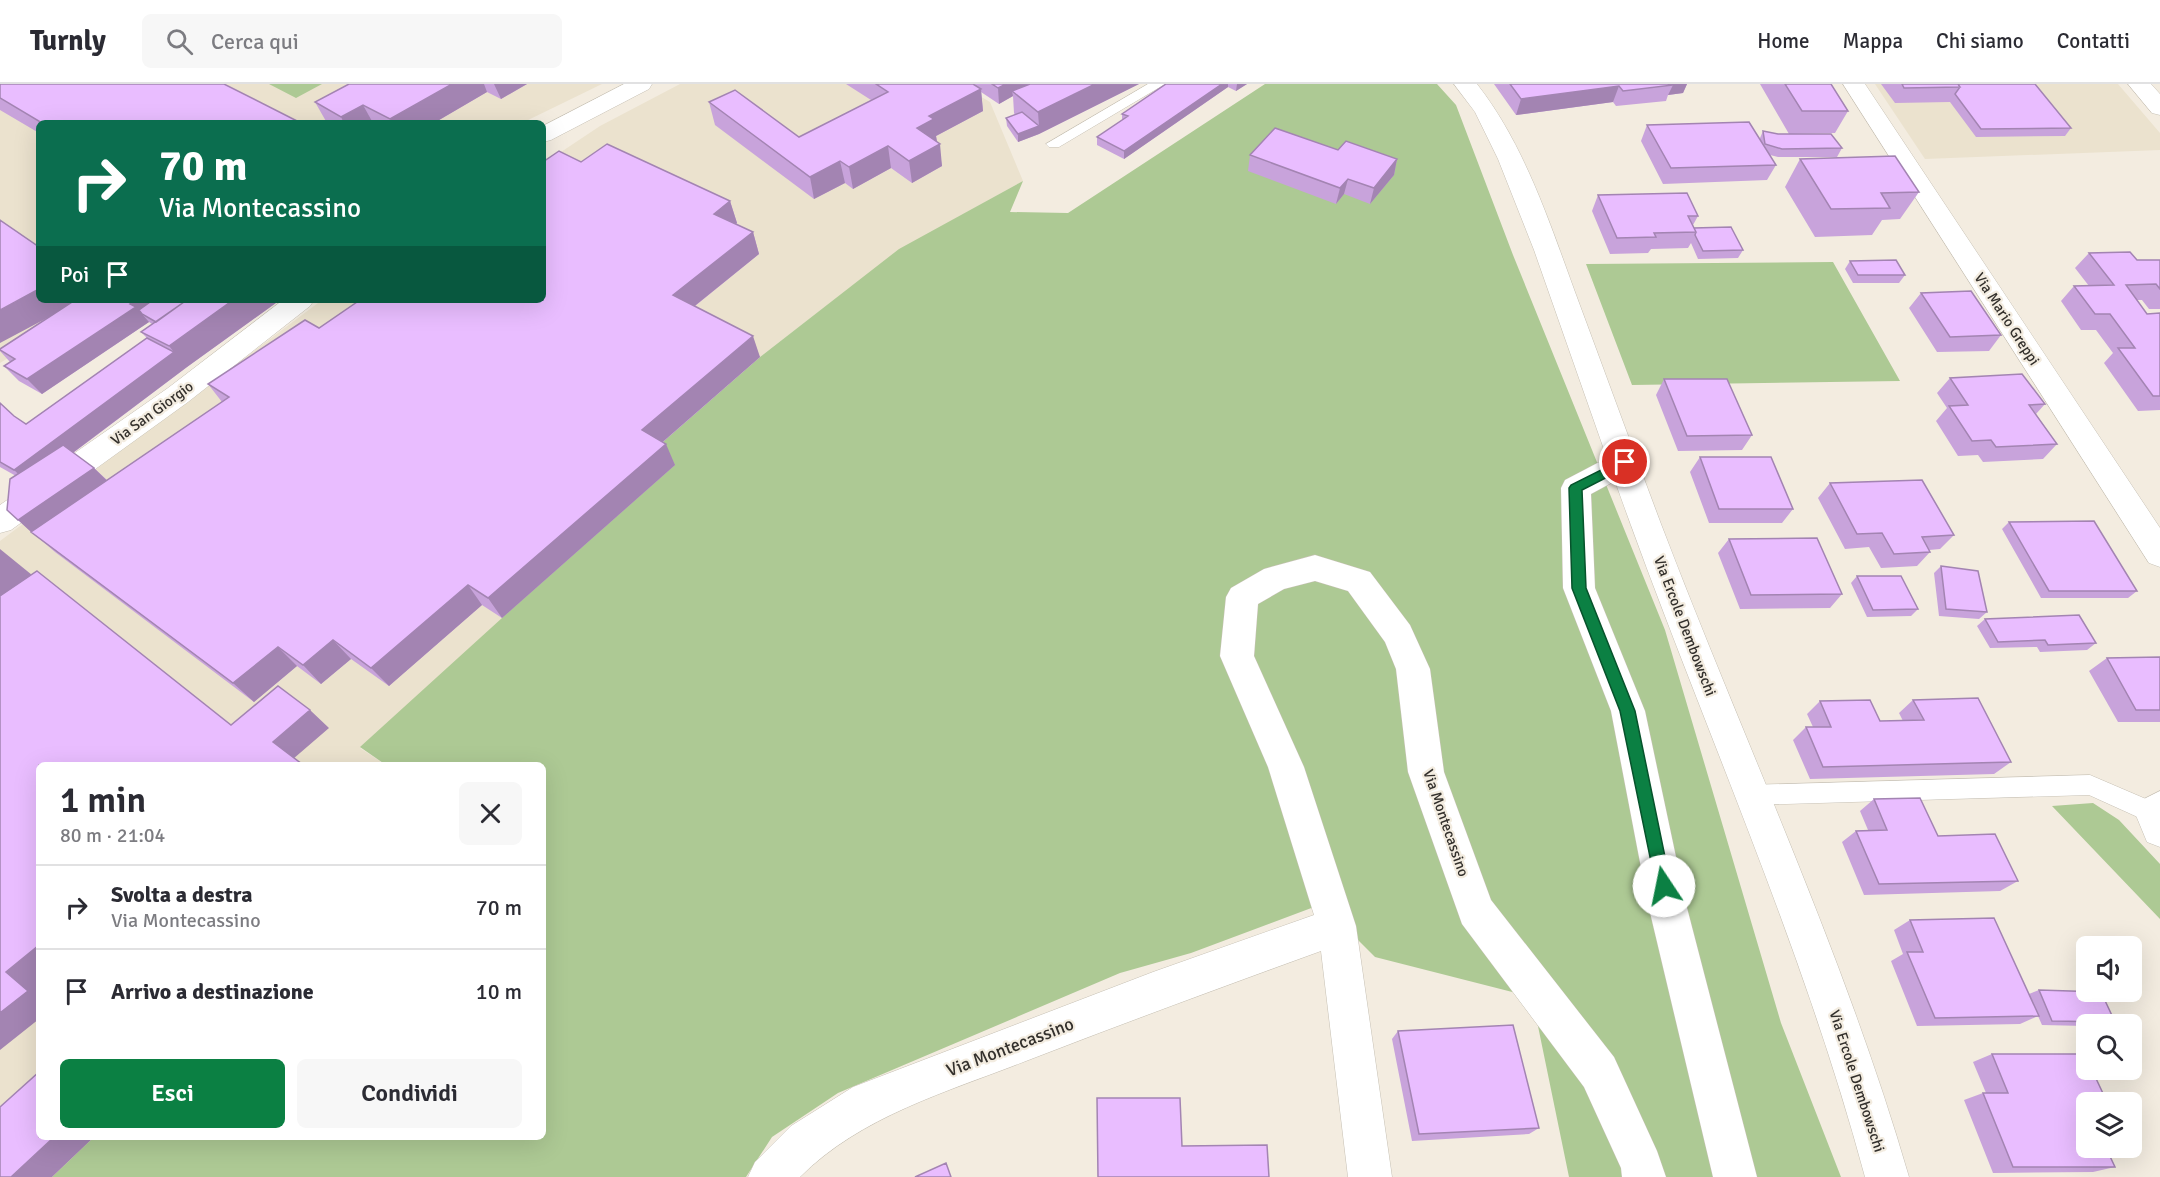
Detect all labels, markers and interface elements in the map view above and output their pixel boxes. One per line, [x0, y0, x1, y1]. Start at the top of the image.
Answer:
search box [142, 14, 562, 68]
text: Turnly [30, 24, 106, 58]
icon: search [163, 25, 196, 58]
text: Cerca qui [211, 28, 299, 55]
text: Home [1757, 28, 1810, 54]
text: Mappa [1843, 28, 1903, 54]
text: Chi siamo [1936, 28, 2024, 54]
text: Contatti [2057, 28, 2130, 54]
text: 70 m [159, 141, 248, 192]
icon: right [60, 144, 138, 222]
text: Via Montecassino [159, 192, 361, 225]
icon: arrive [101, 258, 134, 291]
text: Poi [60, 261, 89, 288]
street label: Via Mario Greppi [1970, 269, 2044, 369]
street label: Via San Giorgio [107, 377, 197, 449]
pin [1599, 436, 1650, 487]
icon: arrive [1608, 445, 1641, 478]
street label: Via Ercole Dembowschi [1650, 553, 1720, 699]
street label: Via Montecassino [1419, 767, 1473, 879]
text: 1 min [60, 778, 146, 823]
button: close [459, 782, 522, 845]
text: 80 m · 21:04 [60, 823, 165, 848]
position arrow [1632, 854, 1696, 918]
text: Svolta a destra [111, 881, 252, 908]
icon: right [60, 891, 93, 924]
text: 70 m [476, 894, 522, 921]
text: Via Montecassino [111, 908, 261, 933]
map controls [2076, 936, 2142, 1158]
button: sound [2076, 936, 2142, 1002]
icon: arrive [60, 975, 93, 1008]
text: Arrivo a destinazione [111, 978, 314, 1005]
text: 10 m [476, 978, 522, 1005]
street label: Via Ercole Dembowschi [1825, 1008, 1889, 1154]
street label: Via Montecassino [943, 1013, 1077, 1081]
button: search [2076, 1014, 2142, 1080]
button: Esci [60, 1059, 285, 1128]
button: Condividi [297, 1059, 522, 1128]
button: layers [2076, 1092, 2142, 1158]

